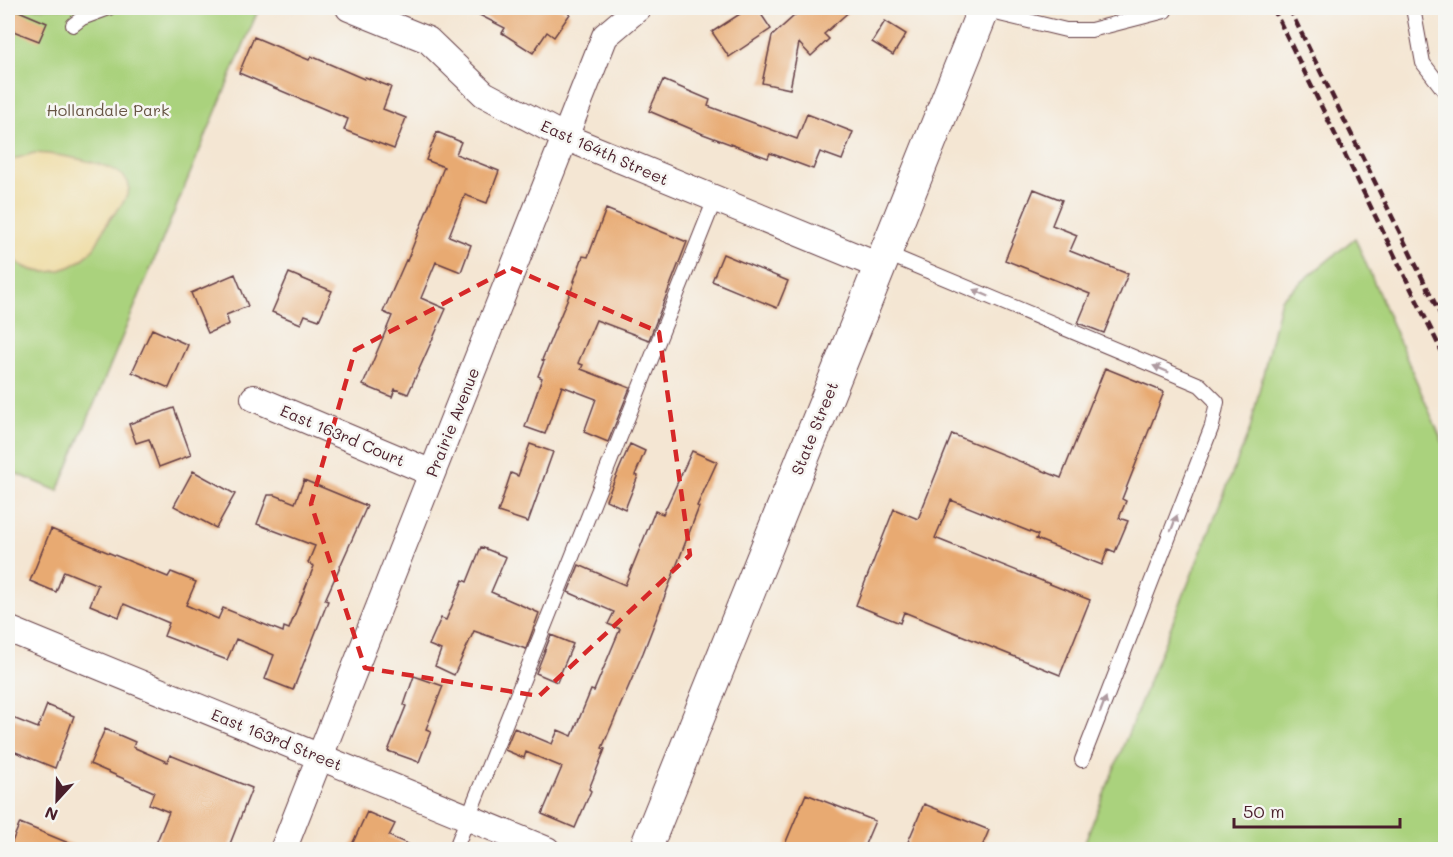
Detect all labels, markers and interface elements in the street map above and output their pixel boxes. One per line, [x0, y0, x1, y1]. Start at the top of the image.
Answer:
park label: Hollandale Park [46, 99, 170, 120]
street label: East 164th Street [538, 114, 672, 190]
one-way arrow [972, 288, 990, 297]
street label: Prairie Avenue [421, 364, 483, 480]
one-way arrow [1151, 364, 1169, 374]
street label: State Street [786, 378, 842, 478]
street label: East 163rd Court [278, 399, 408, 471]
one-way arrow [1169, 514, 1179, 532]
one-way arrow [1099, 696, 1109, 714]
street label: East 163rd Street [208, 703, 346, 775]
north arrow [27, 770, 87, 830]
scale bar [1234, 791, 1400, 829]
text: 50 m [1243, 799, 1285, 823]
text: N [42, 802, 61, 826]

